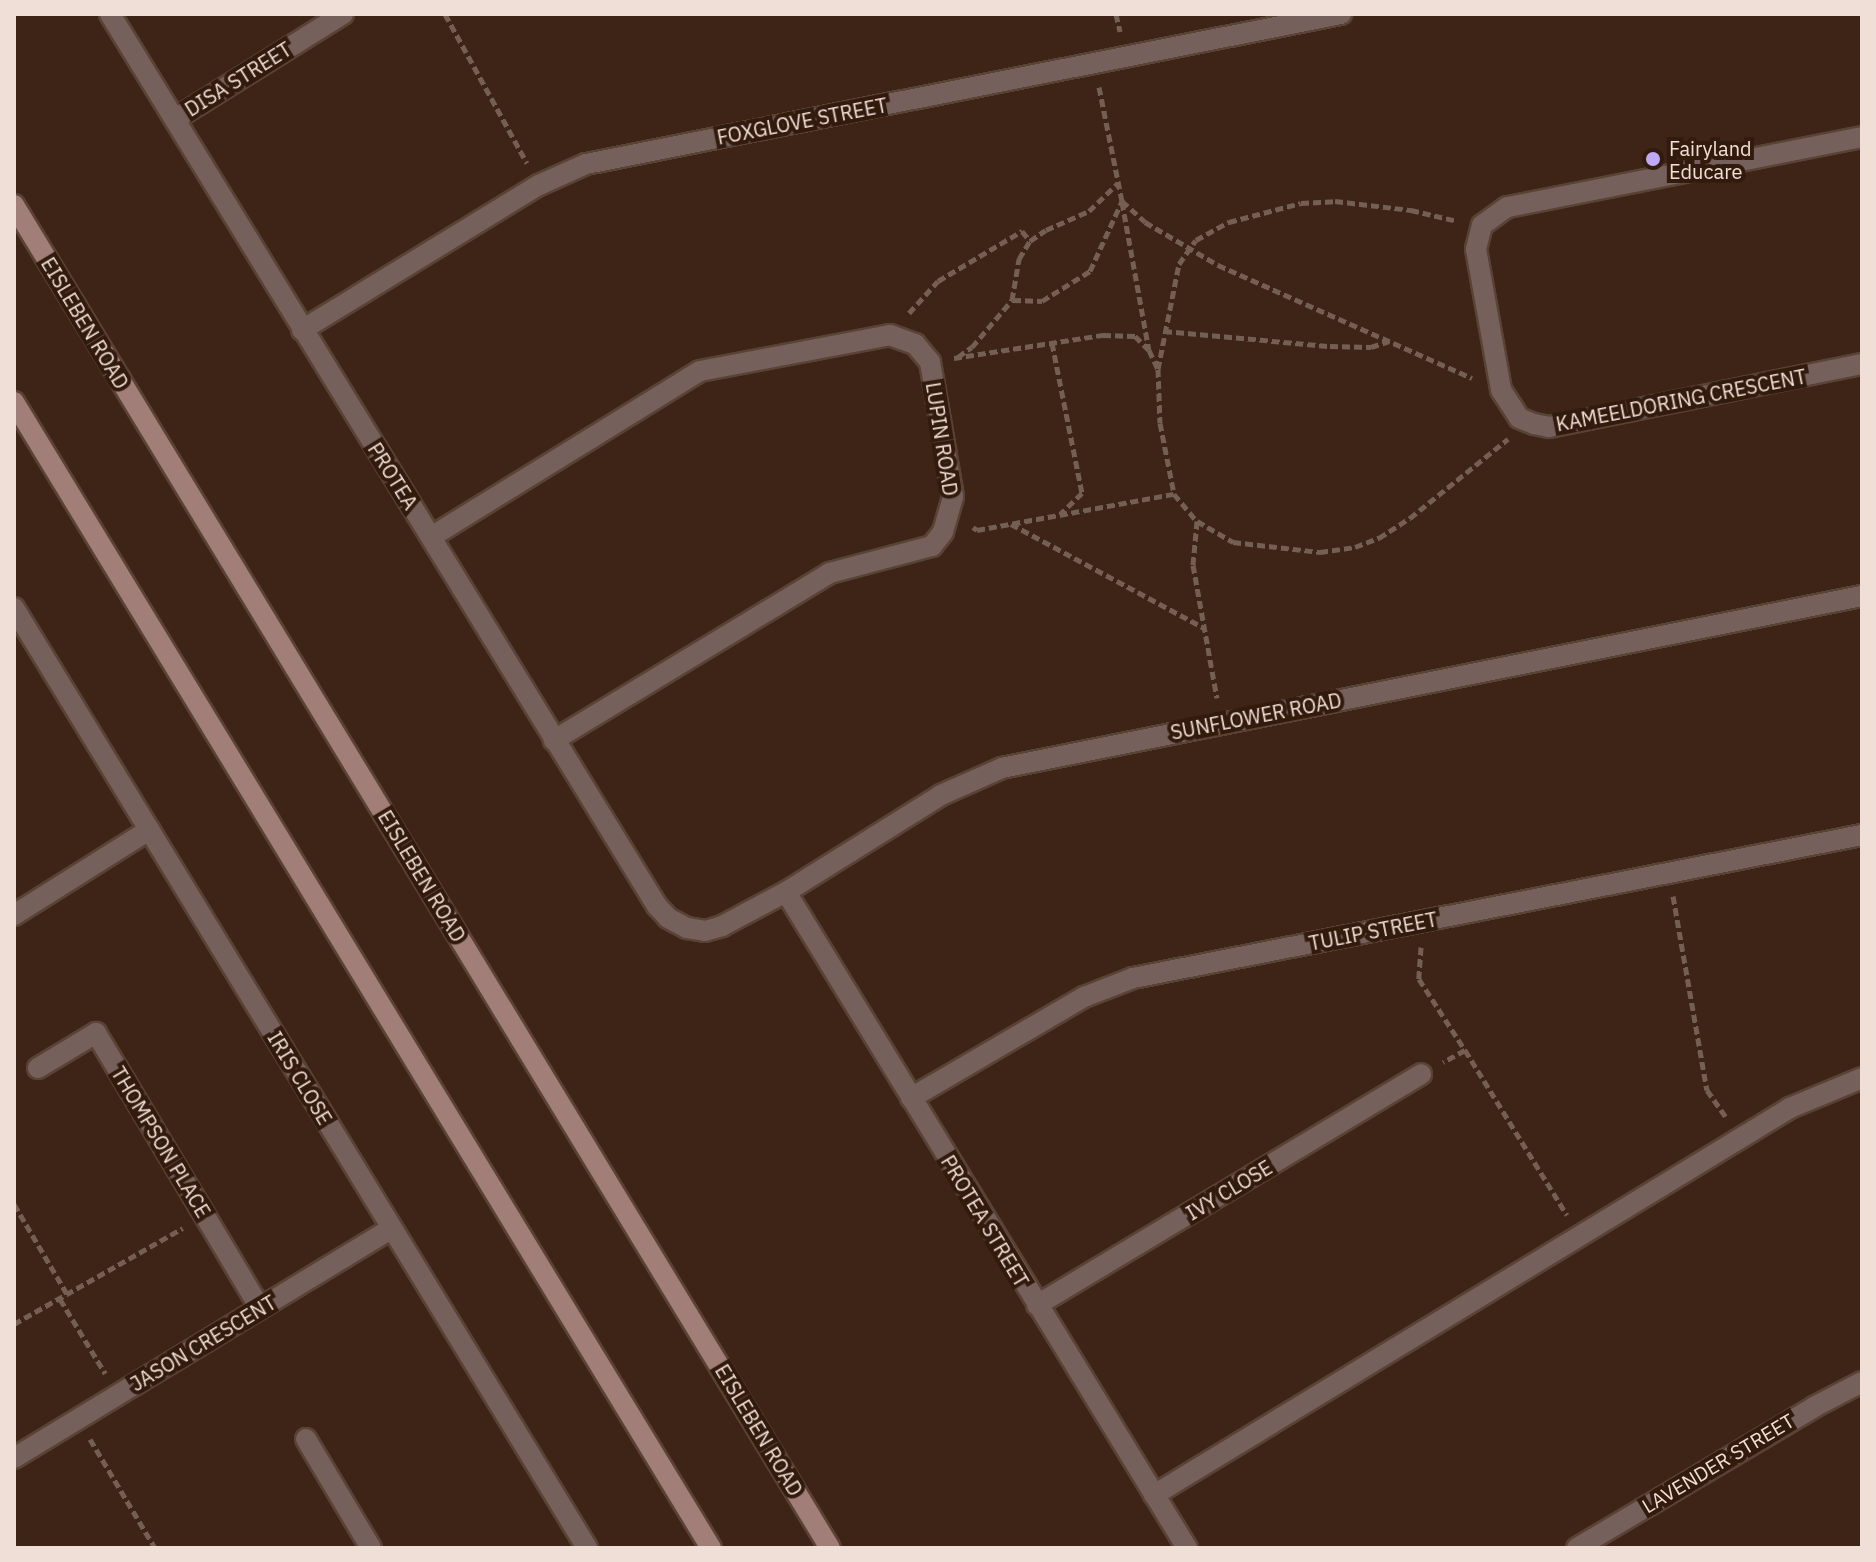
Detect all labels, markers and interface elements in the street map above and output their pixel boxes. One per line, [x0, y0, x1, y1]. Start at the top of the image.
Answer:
street label: DISA STREET [180, 37, 296, 121]
street label: FOXGLOVE STREET [715, 93, 889, 149]
place label: Fairyland Educare [1669, 136, 1752, 183]
marker: Fairyland Educare [1644, 150, 1662, 168]
street label: EISLEBEN ROAD [36, 253, 134, 393]
street label: KAMEELDORING CRESCENT [1554, 364, 1808, 436]
street label: LUPIN ROAD [921, 380, 963, 498]
street label: PROTEA [363, 438, 423, 514]
street label: SUNFLOWER ROAD [1168, 688, 1344, 744]
street label: EISLEBEN ROAD [373, 806, 471, 946]
street label: TULIP STREET [1307, 907, 1439, 955]
street label: IRIS CLOSE [263, 1027, 337, 1129]
street label: THOMPSON PLACE [106, 1062, 216, 1222]
street label: PROTEA STREET [936, 1151, 1034, 1291]
street label: IVY CLOSE [1182, 1155, 1276, 1225]
street label: JASON CRESCENT [126, 1290, 280, 1396]
street label: EISLEBEN ROAD [710, 1360, 808, 1500]
street label: LAVENDER STREET [1638, 1408, 1798, 1518]

